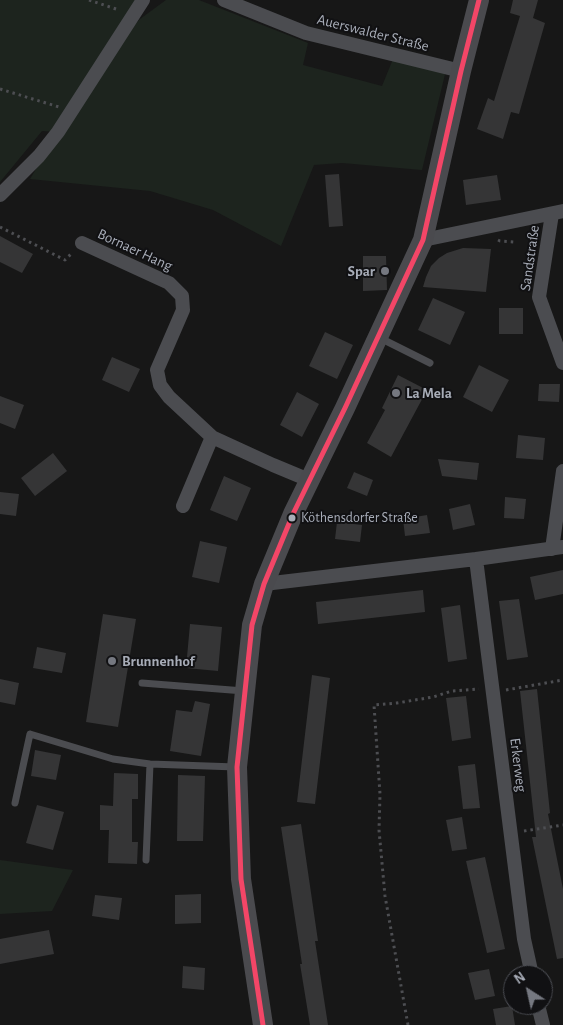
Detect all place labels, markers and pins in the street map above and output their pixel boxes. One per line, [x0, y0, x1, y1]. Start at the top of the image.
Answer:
place label: Spar [347, 262, 375, 280]
marker: Spar [379, 265, 391, 277]
place label: La Mela [406, 384, 452, 402]
marker: La Mela [390, 387, 402, 399]
place label: Köthensdorfer Straße [301, 510, 418, 526]
marker: Köthensdorfer Straße [287, 513, 297, 523]
place label: Brunnenhof [122, 652, 194, 670]
marker: Brunnenhof [106, 655, 118, 667]

